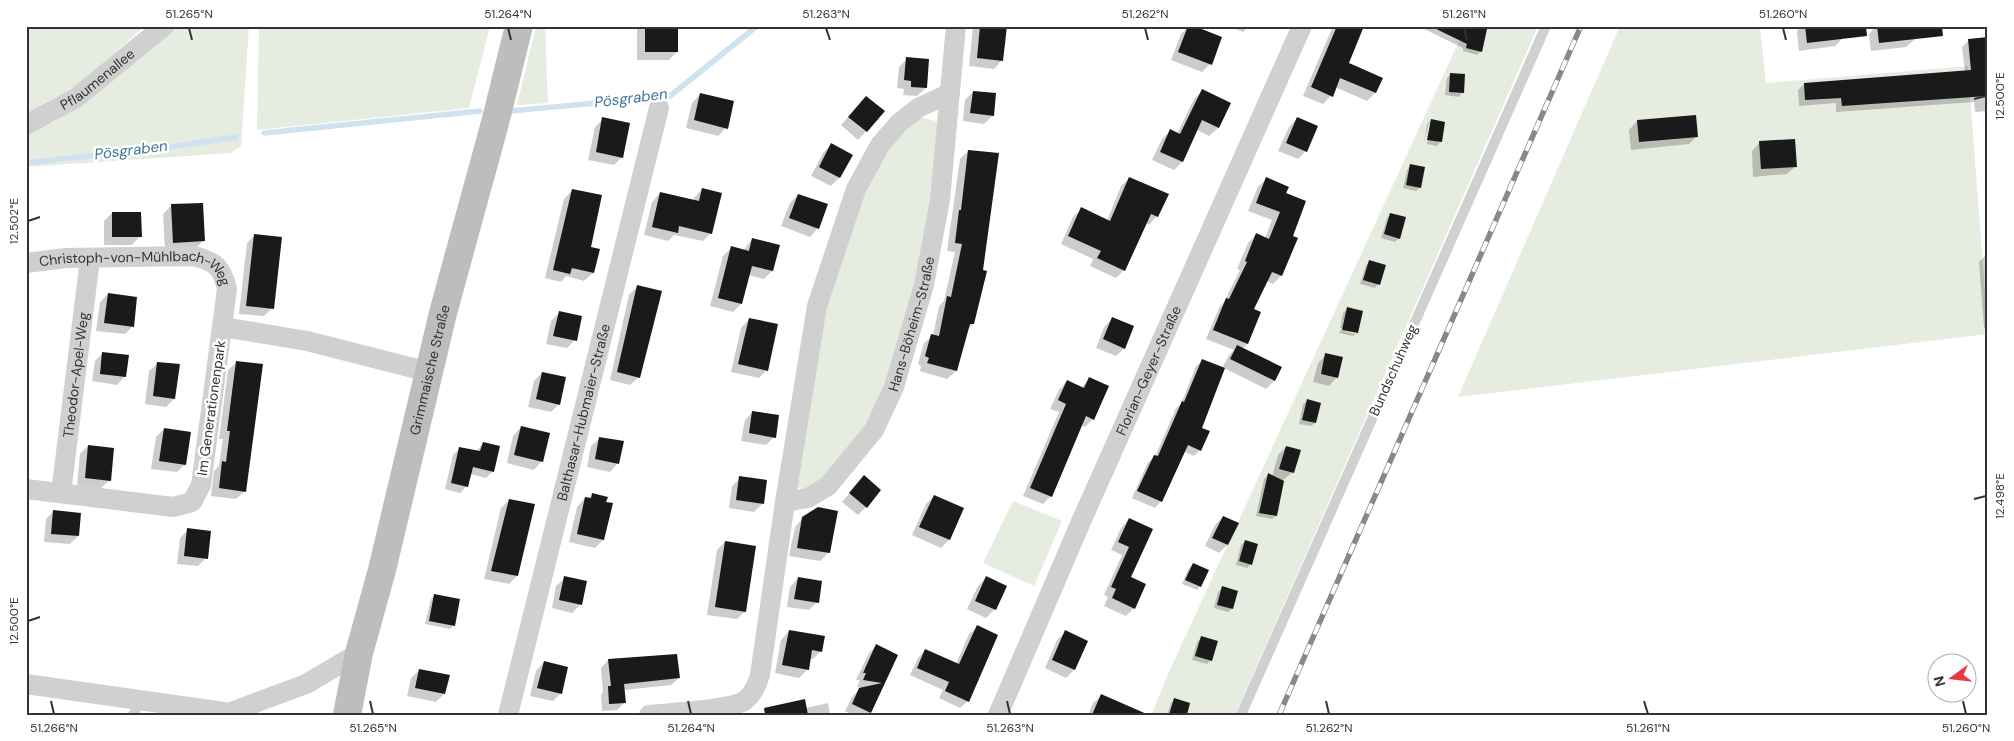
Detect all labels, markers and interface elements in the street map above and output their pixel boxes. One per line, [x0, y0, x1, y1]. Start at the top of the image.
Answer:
text: 51.265°N [165, 6, 213, 22]
text: 51.264°N [484, 6, 532, 22]
text: 51.263°N [802, 6, 850, 22]
text: 51.262°N [1122, 6, 1168, 22]
text: 51.261°N [1442, 6, 1486, 22]
text: 51.260°N [1759, 6, 1807, 22]
street label: Pflaumenallee [57, 45, 138, 114]
text: 12.500°E [1992, 72, 2008, 120]
water label: Pösgraben [593, 84, 669, 112]
water label: Pösgraben [93, 136, 169, 164]
text: 12.502°E [6, 198, 22, 244]
street label: Christoph-von-Mühlbach-Weg [38, 247, 235, 288]
street label: Hans-Böheim-Straße [884, 255, 938, 394]
street label: Grimmaische Straße [405, 303, 454, 437]
street label: Florian-Geyer-Straße [1112, 303, 1185, 438]
street label: Theodor-Apel-Weg [59, 311, 92, 439]
street label: Bundschuhweg [1365, 321, 1421, 419]
street label: Balthasar-Hubmaier-Straße [553, 322, 614, 503]
street label: Im Generationenpark [193, 339, 229, 477]
text: 12.498°E [1992, 473, 2008, 519]
text: 12.500°E [6, 597, 22, 645]
north arrow [1926, 654, 1976, 704]
text: N [1929, 674, 1949, 689]
text: 51.266°N [30, 720, 78, 736]
text: 51.265°N [349, 720, 397, 736]
text: 51.264°N [667, 720, 715, 736]
text: 51.263°N [986, 720, 1034, 736]
text: 51.262°N [1306, 720, 1352, 736]
text: 51.261°N [1626, 720, 1670, 736]
text: 51.260°N [1942, 720, 1990, 736]

